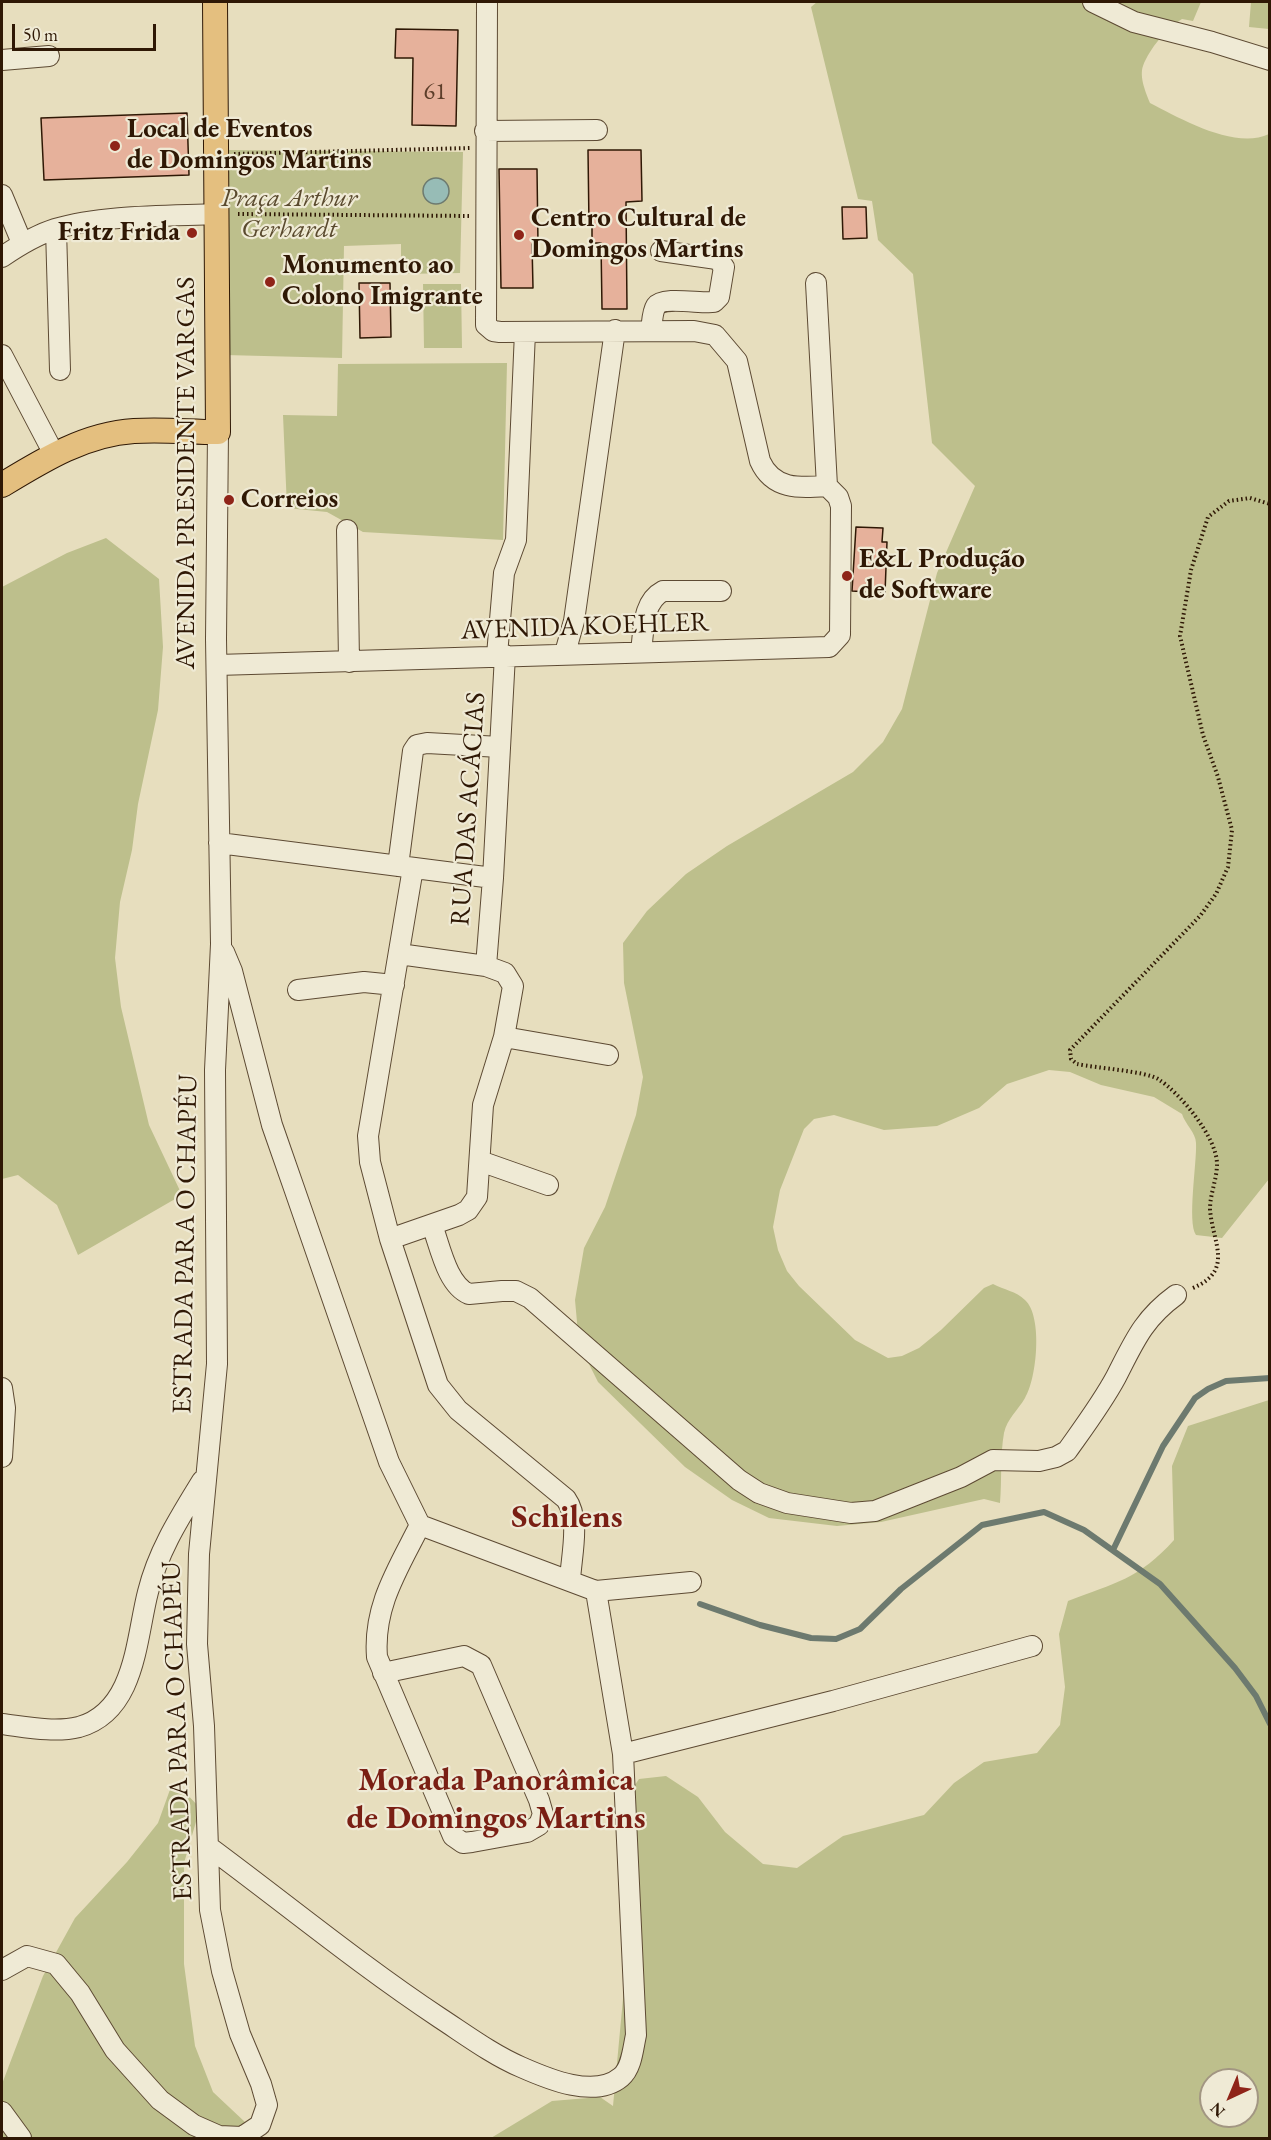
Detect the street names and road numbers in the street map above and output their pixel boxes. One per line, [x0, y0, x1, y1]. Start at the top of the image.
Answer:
street label: AVENIDA PRESIDENTE VARGAS [171, 277, 203, 669]
street label: AVENIDA KOEHLER [460, 606, 710, 648]
street label: RUA DAS ACÁCIAS [445, 691, 493, 927]
street label: ESTRADA PARA O CHAPÉU [167, 1074, 205, 1414]
street label: ESTRADA PARA O CHAPÉU [156, 1561, 200, 1901]

